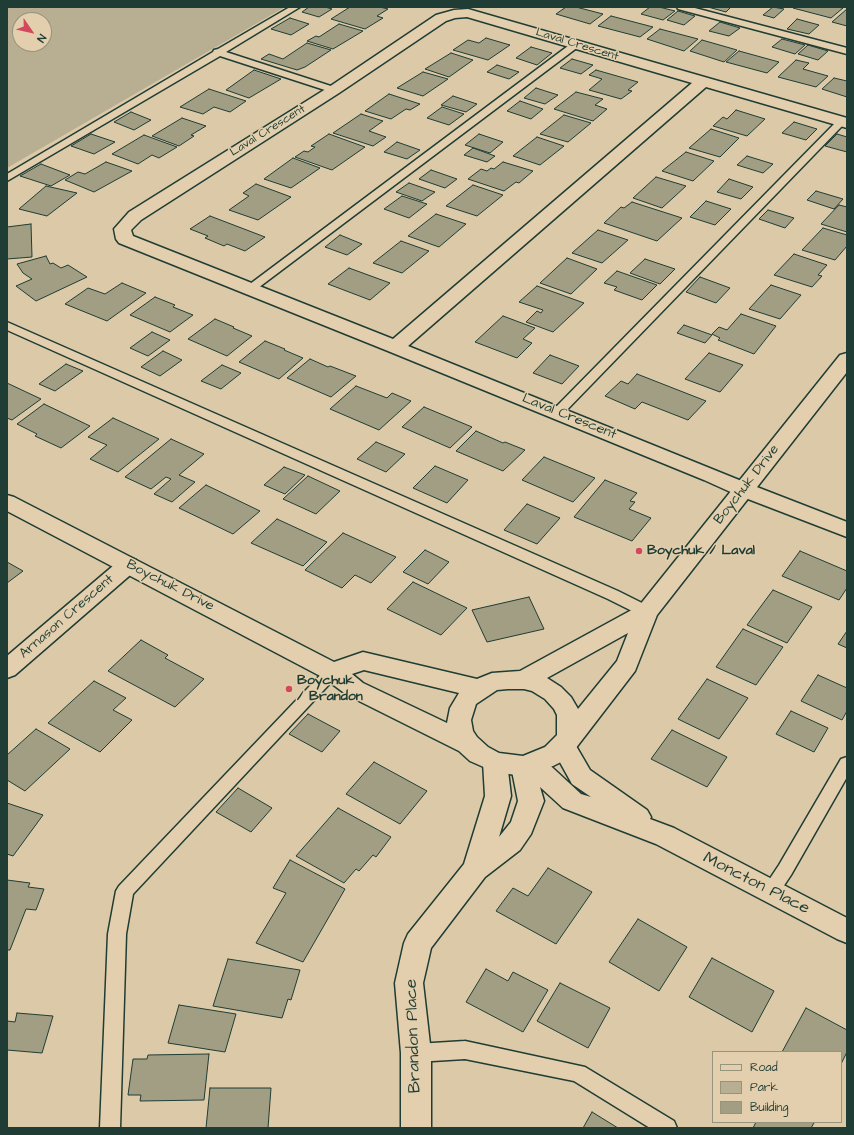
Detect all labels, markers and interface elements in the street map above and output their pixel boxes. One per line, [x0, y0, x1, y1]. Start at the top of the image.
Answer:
north arrow [12, 12, 52, 52]
street label: Laval Crescent [534, 26, 620, 64]
text: N [33, 31, 50, 45]
street label: Laval Crescent [228, 102, 308, 160]
street label: Laval Crescent [519, 390, 619, 444]
street label: Boychuk Drive [711, 442, 783, 528]
place label: Boychuk / Laval [647, 543, 755, 559]
marker: Boychuk / Laval [634, 546, 644, 556]
street label: Boychuk Drive [123, 557, 217, 615]
street label: Arnason Crescent [16, 571, 118, 663]
place label: Boychuk / Brandon [297, 673, 363, 706]
marker: Boychuk / Brandon [284, 684, 294, 694]
street label: Moncton Place [699, 848, 813, 920]
street label: Brandon Place [402, 979, 426, 1093]
legend [712, 1051, 842, 1123]
text: Road [750, 1059, 778, 1076]
text: Park [750, 1079, 778, 1096]
text: Building [750, 1099, 788, 1116]

